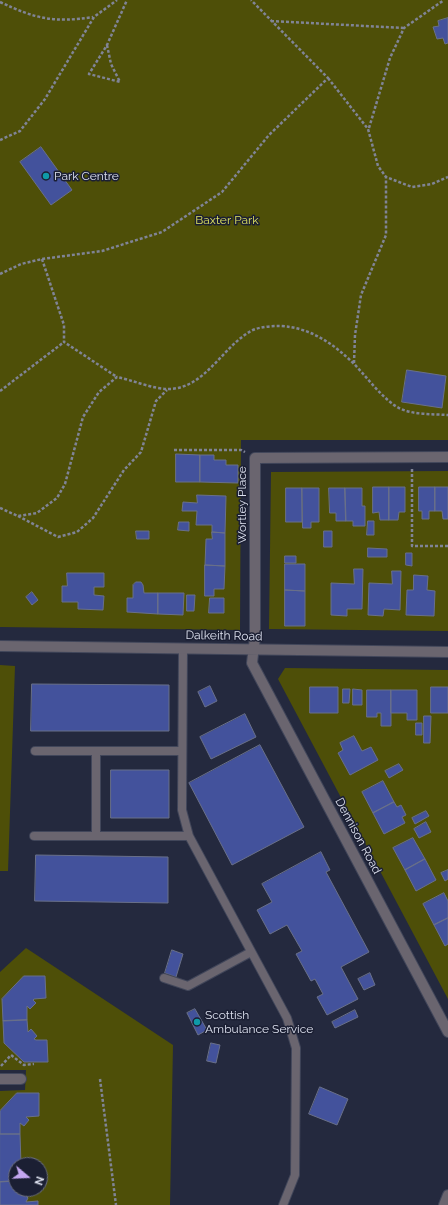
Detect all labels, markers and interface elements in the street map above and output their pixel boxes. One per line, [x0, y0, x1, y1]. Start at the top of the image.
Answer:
place label: Park Centre [54, 169, 119, 183]
marker: Park Centre [41, 171, 51, 181]
park label: Baxter Park [195, 213, 259, 227]
street label: Wortley Place [235, 466, 249, 544]
street label: Dalkeith Road [185, 628, 263, 644]
street label: Dennison Road [332, 796, 384, 876]
place label: Scottish Ambulance Service [205, 1008, 313, 1036]
marker: Scottish Ambulance Service [192, 1017, 202, 1027]
north arrow [8, 1157, 48, 1197]
text: N [31, 1175, 46, 1187]

